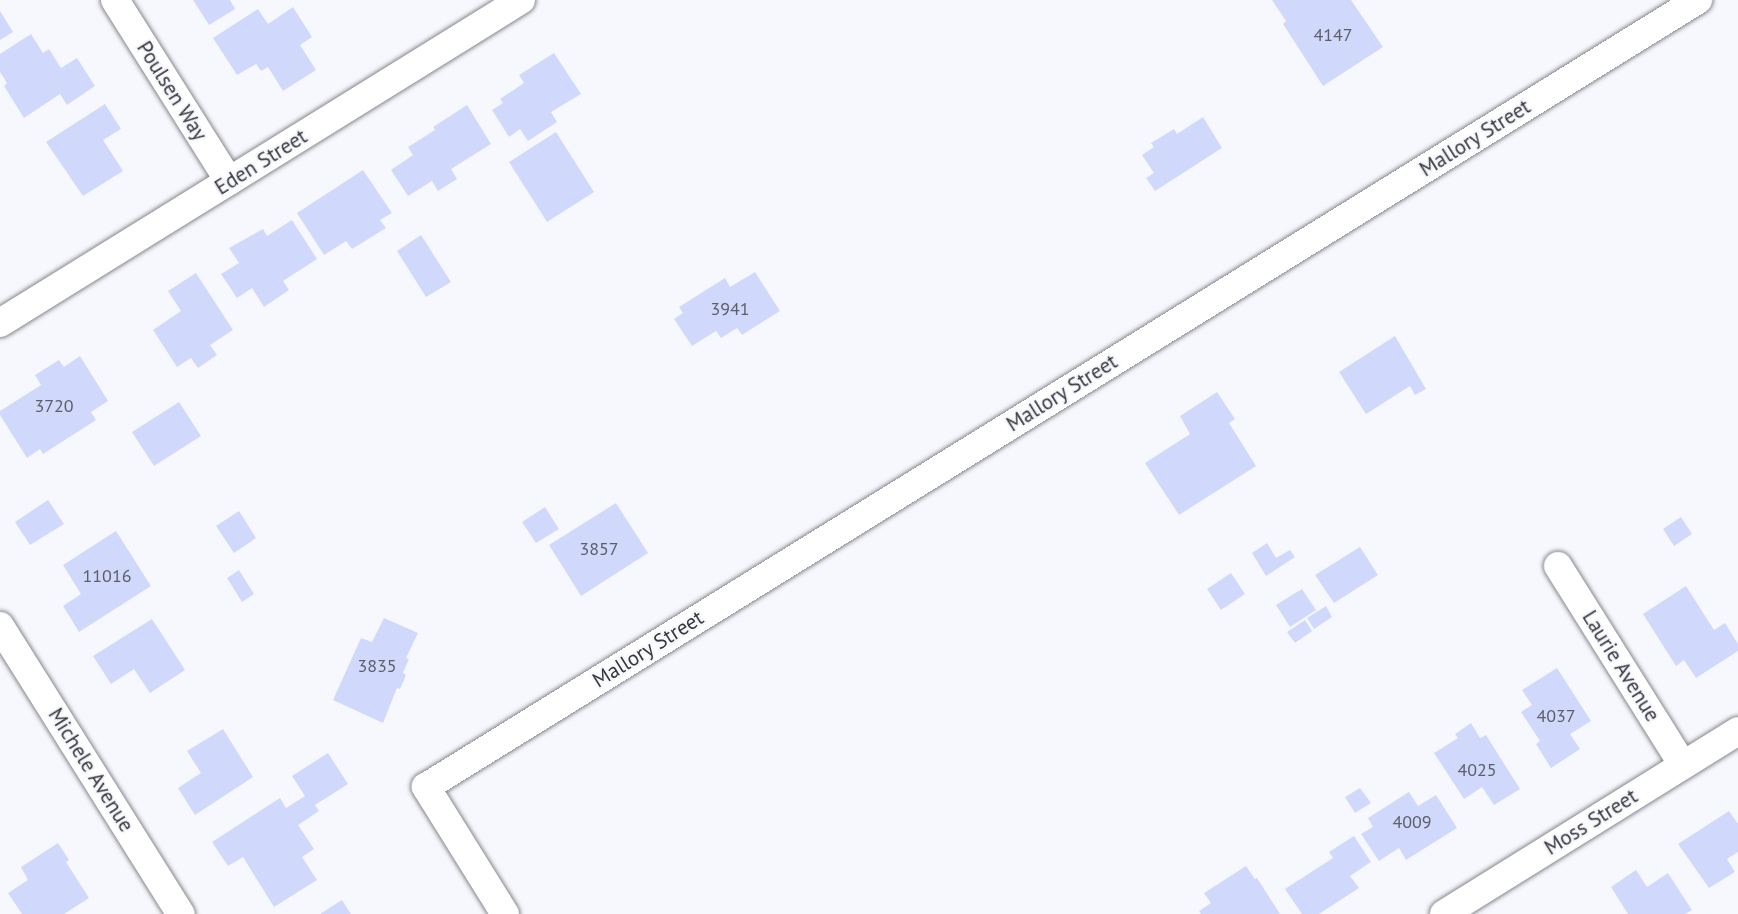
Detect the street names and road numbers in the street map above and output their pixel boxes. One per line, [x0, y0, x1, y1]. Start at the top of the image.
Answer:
street label: Poulsen Way [131, 36, 213, 146]
street label: Mallory Street [1415, 94, 1535, 182]
street label: Eden Street [210, 124, 312, 200]
street label: Mallory Street [1002, 349, 1122, 437]
street label: Mallory Street [588, 605, 708, 693]
street label: Laurie Avenue [1577, 606, 1665, 726]
street label: Michele Avenue [43, 703, 139, 837]
street label: Moss Street [1540, 784, 1642, 860]

